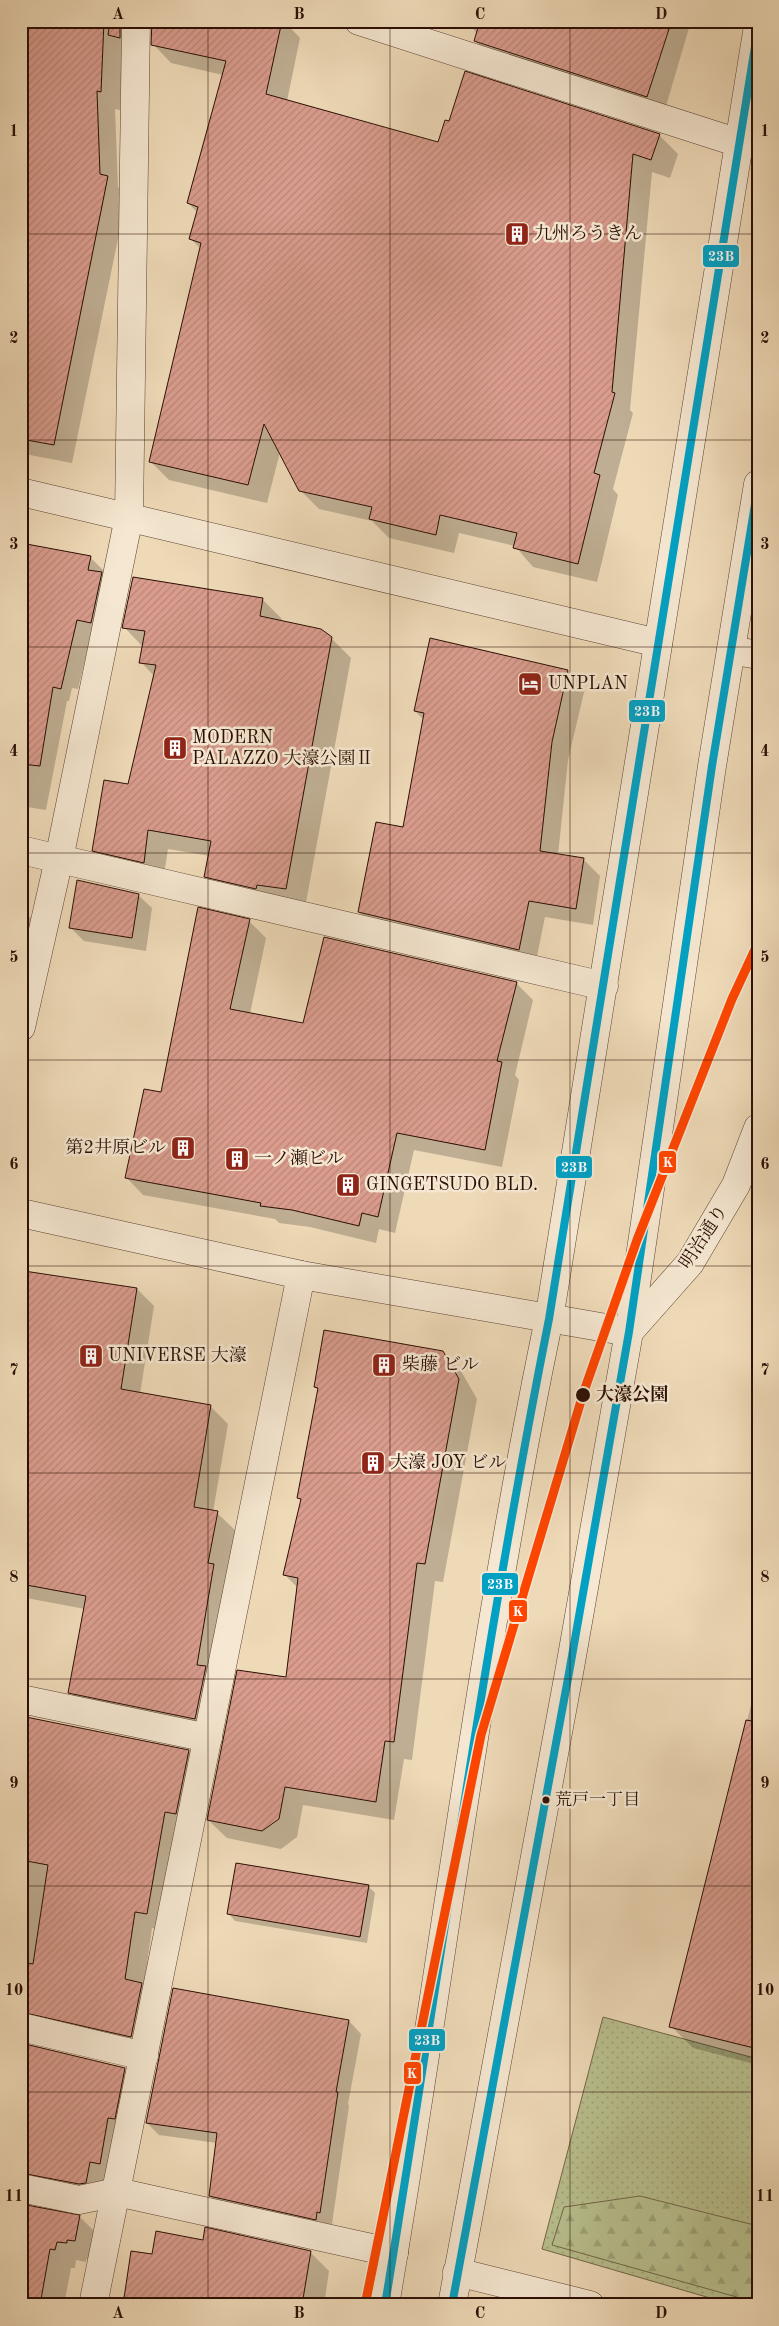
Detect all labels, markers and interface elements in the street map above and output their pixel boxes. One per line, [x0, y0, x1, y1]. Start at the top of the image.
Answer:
text: A [112, 7, 124, 23]
text: B [293, 7, 305, 23]
text: C [475, 7, 485, 23]
text: D [655, 7, 667, 23]
text: 1 [9, 124, 19, 140]
text: 1 [760, 124, 770, 140]
building icon: 九州ろうきん [504, 221, 530, 247]
place label: 九州ろうきん [534, 223, 642, 243]
line badge: 23B [702, 244, 740, 268]
text: 23B [708, 250, 734, 264]
text: 2 [9, 331, 19, 347]
text: 2 [760, 331, 770, 347]
text: 3 [9, 537, 19, 553]
text: 3 [760, 537, 770, 553]
hotel icon: UNPLAN [517, 671, 543, 697]
place label: UNPLAN [548, 675, 628, 693]
line badge: 23B [628, 699, 666, 723]
text: 23B [634, 705, 660, 719]
place label: MODERN PALAZZO 大濠公園Ⅱ [192, 729, 374, 768]
building icon: MODERN PALAZZO 大濠公園Ⅱ [162, 735, 188, 761]
text: 4 [9, 744, 19, 760]
text: 4 [760, 744, 770, 760]
text: 5 [9, 950, 19, 966]
text: 5 [760, 950, 770, 966]
building icon: 第2井原ビル [170, 1135, 196, 1161]
place label: 第2井原ビル [66, 1137, 166, 1157]
building icon: 一ノ瀬ビル [224, 1146, 250, 1172]
place label: 一ノ瀬ビル [254, 1148, 344, 1168]
line badge: K [658, 1150, 677, 1174]
line badge: 23B [555, 1155, 593, 1179]
text: K [663, 1156, 674, 1170]
text: 6 [9, 1157, 19, 1173]
text: 6 [760, 1157, 770, 1173]
text: 23B [561, 1161, 587, 1175]
building icon: GINGETSUDO BLD. [335, 1172, 361, 1198]
place label: GINGETSUDO BLD. [366, 1176, 538, 1194]
street label: 明治通り [675, 1201, 731, 1272]
building icon: UNIVERSE 大濠 [78, 1343, 104, 1369]
place label: UNIVERSE 大濠 [108, 1345, 247, 1365]
building icon: 柴藤 ビル [371, 1352, 397, 1378]
place label: 柴藤 ビル [402, 1354, 479, 1374]
text: 7 [9, 1363, 19, 1379]
text: 7 [760, 1363, 770, 1379]
place label: 大濠公園 [596, 1384, 668, 1404]
marker: 大濠公園 [574, 1386, 592, 1404]
building icon: 大濠 JOY ビル [360, 1450, 386, 1476]
place label: 大濠 JOY ビル [390, 1452, 506, 1472]
text: 8 [9, 1570, 19, 1586]
text: 8 [760, 1570, 770, 1586]
line badge: 23B [481, 1572, 519, 1596]
text: 23B [487, 1578, 513, 1592]
line badge: K [508, 1599, 528, 1623]
text: K [513, 1605, 524, 1619]
text: 9 [9, 1776, 19, 1792]
text: 9 [760, 1776, 770, 1792]
place label: 荒戸一丁目 [555, 1790, 640, 1809]
marker: 荒戸一丁目 [541, 1795, 551, 1805]
text: 10 [5, 1983, 23, 1999]
text: 10 [756, 1983, 774, 1999]
line badge: 23B [408, 2028, 446, 2052]
text: 23B [414, 2034, 440, 2048]
line badge: K [403, 2061, 422, 2085]
text: K [407, 2067, 418, 2081]
text: 11 [5, 2189, 23, 2205]
text: 11 [756, 2189, 774, 2205]
text: A [112, 2306, 124, 2322]
text: B [293, 2306, 305, 2322]
text: C [475, 2306, 485, 2322]
text: D [655, 2306, 667, 2322]

